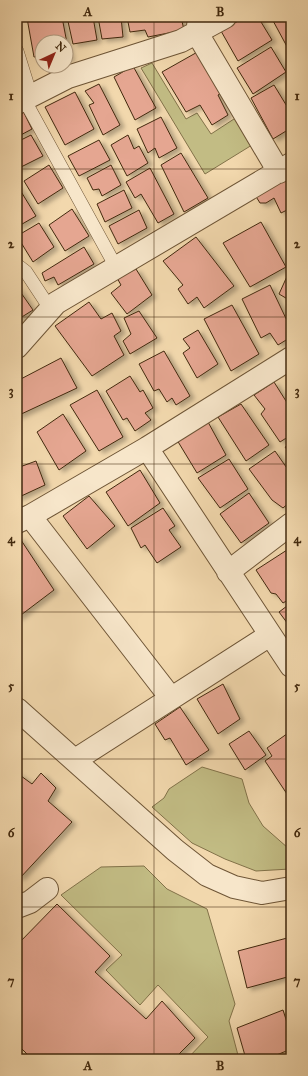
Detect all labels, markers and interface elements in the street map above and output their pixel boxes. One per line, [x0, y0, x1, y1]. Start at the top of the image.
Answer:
text: A [83, 4, 93, 20]
text: B [216, 4, 225, 20]
north arrow [34, 34, 74, 74]
text: N [53, 39, 69, 56]
text: 1 [8, 88, 14, 104]
text: 1 [294, 88, 300, 104]
text: 2 [8, 236, 15, 252]
text: 2 [294, 236, 301, 252]
text: 3 [8, 383, 14, 399]
text: 3 [294, 383, 300, 399]
text: 4 [7, 531, 15, 547]
text: 4 [293, 531, 301, 547]
text: 5 [8, 678, 15, 694]
text: 5 [294, 678, 301, 694]
text: 6 [8, 825, 16, 841]
text: 6 [294, 825, 302, 841]
text: 7 [8, 973, 15, 989]
text: 7 [294, 973, 301, 989]
text: A [83, 1058, 93, 1074]
text: B [216, 1058, 225, 1074]

